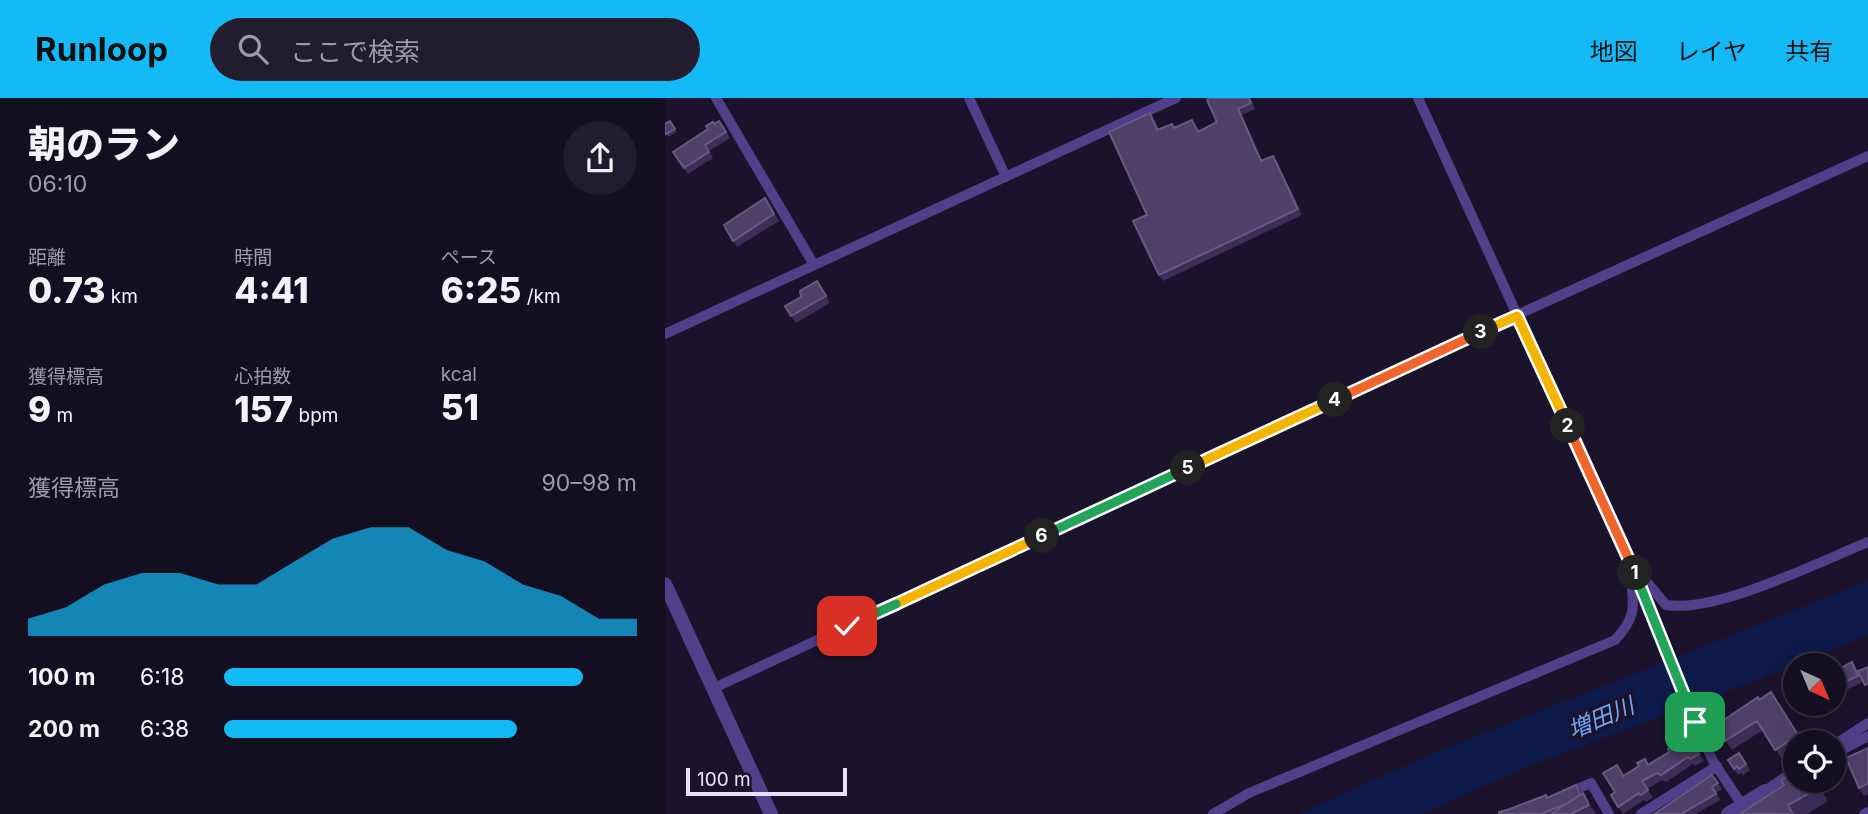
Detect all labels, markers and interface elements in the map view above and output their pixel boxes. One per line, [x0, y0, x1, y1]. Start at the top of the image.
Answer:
search box [210, 18, 700, 81]
text: Runloop [35, 29, 168, 69]
icon: search [234, 30, 272, 68]
text: ここで検索 [290, 36, 420, 67]
text: 地図 [1590, 37, 1638, 66]
text: レイヤ [1676, 37, 1747, 66]
text: 共有 [1785, 37, 1833, 66]
text: 朝のラン [28, 121, 180, 167]
button: share [563, 121, 637, 195]
text: 06:10 [28, 170, 87, 198]
text: 距離 [28, 246, 66, 269]
text: 時間 [234, 246, 272, 269]
text: ペース [441, 246, 497, 269]
text: 0.73 [28, 269, 105, 311]
text: 4:41 [234, 269, 309, 311]
text: 6:25 [441, 269, 521, 311]
text: km [105, 285, 138, 308]
text: /km [521, 285, 561, 308]
pin: 3 [1463, 314, 1499, 350]
text: 3 [1474, 320, 1487, 343]
text: kcal [441, 363, 477, 386]
text: 獲得標高 [28, 365, 104, 388]
text: 心拍数 [234, 365, 291, 388]
pin: 4 [1317, 382, 1353, 418]
text: 51 [441, 386, 479, 428]
text: 9 [28, 388, 51, 430]
text: 157 [234, 388, 293, 430]
text: 4 [1328, 388, 1341, 411]
text: m [51, 404, 73, 427]
text: bpm [293, 404, 338, 427]
pin: 2 [1551, 408, 1585, 444]
text: 2 [1562, 414, 1573, 437]
pin: 5 [1170, 450, 1205, 486]
text: 5 [1181, 456, 1194, 479]
text: 90–98 m [542, 469, 637, 497]
text: 獲得標高 [28, 474, 120, 502]
pin: 6 [1025, 518, 1059, 554]
text: 6 [1035, 524, 1048, 547]
pin: 1 [1618, 556, 1653, 590]
text: 1 [1630, 561, 1639, 584]
pin [817, 596, 877, 656]
icon: check [828, 607, 866, 645]
north arrow [1783, 653, 1846, 716]
map controls [1783, 653, 1846, 793]
text: 100 m [28, 663, 95, 691]
text: 6:18 [140, 663, 184, 691]
water label: 増田川 [1564, 690, 1641, 744]
pin [1665, 692, 1725, 752]
icon: arrive [1676, 703, 1714, 741]
text: 200 m [28, 715, 100, 743]
text: 6:38 [140, 715, 189, 743]
button: locate [1783, 730, 1846, 793]
scale bar [686, 765, 847, 797]
text: 100 m [697, 768, 751, 791]

